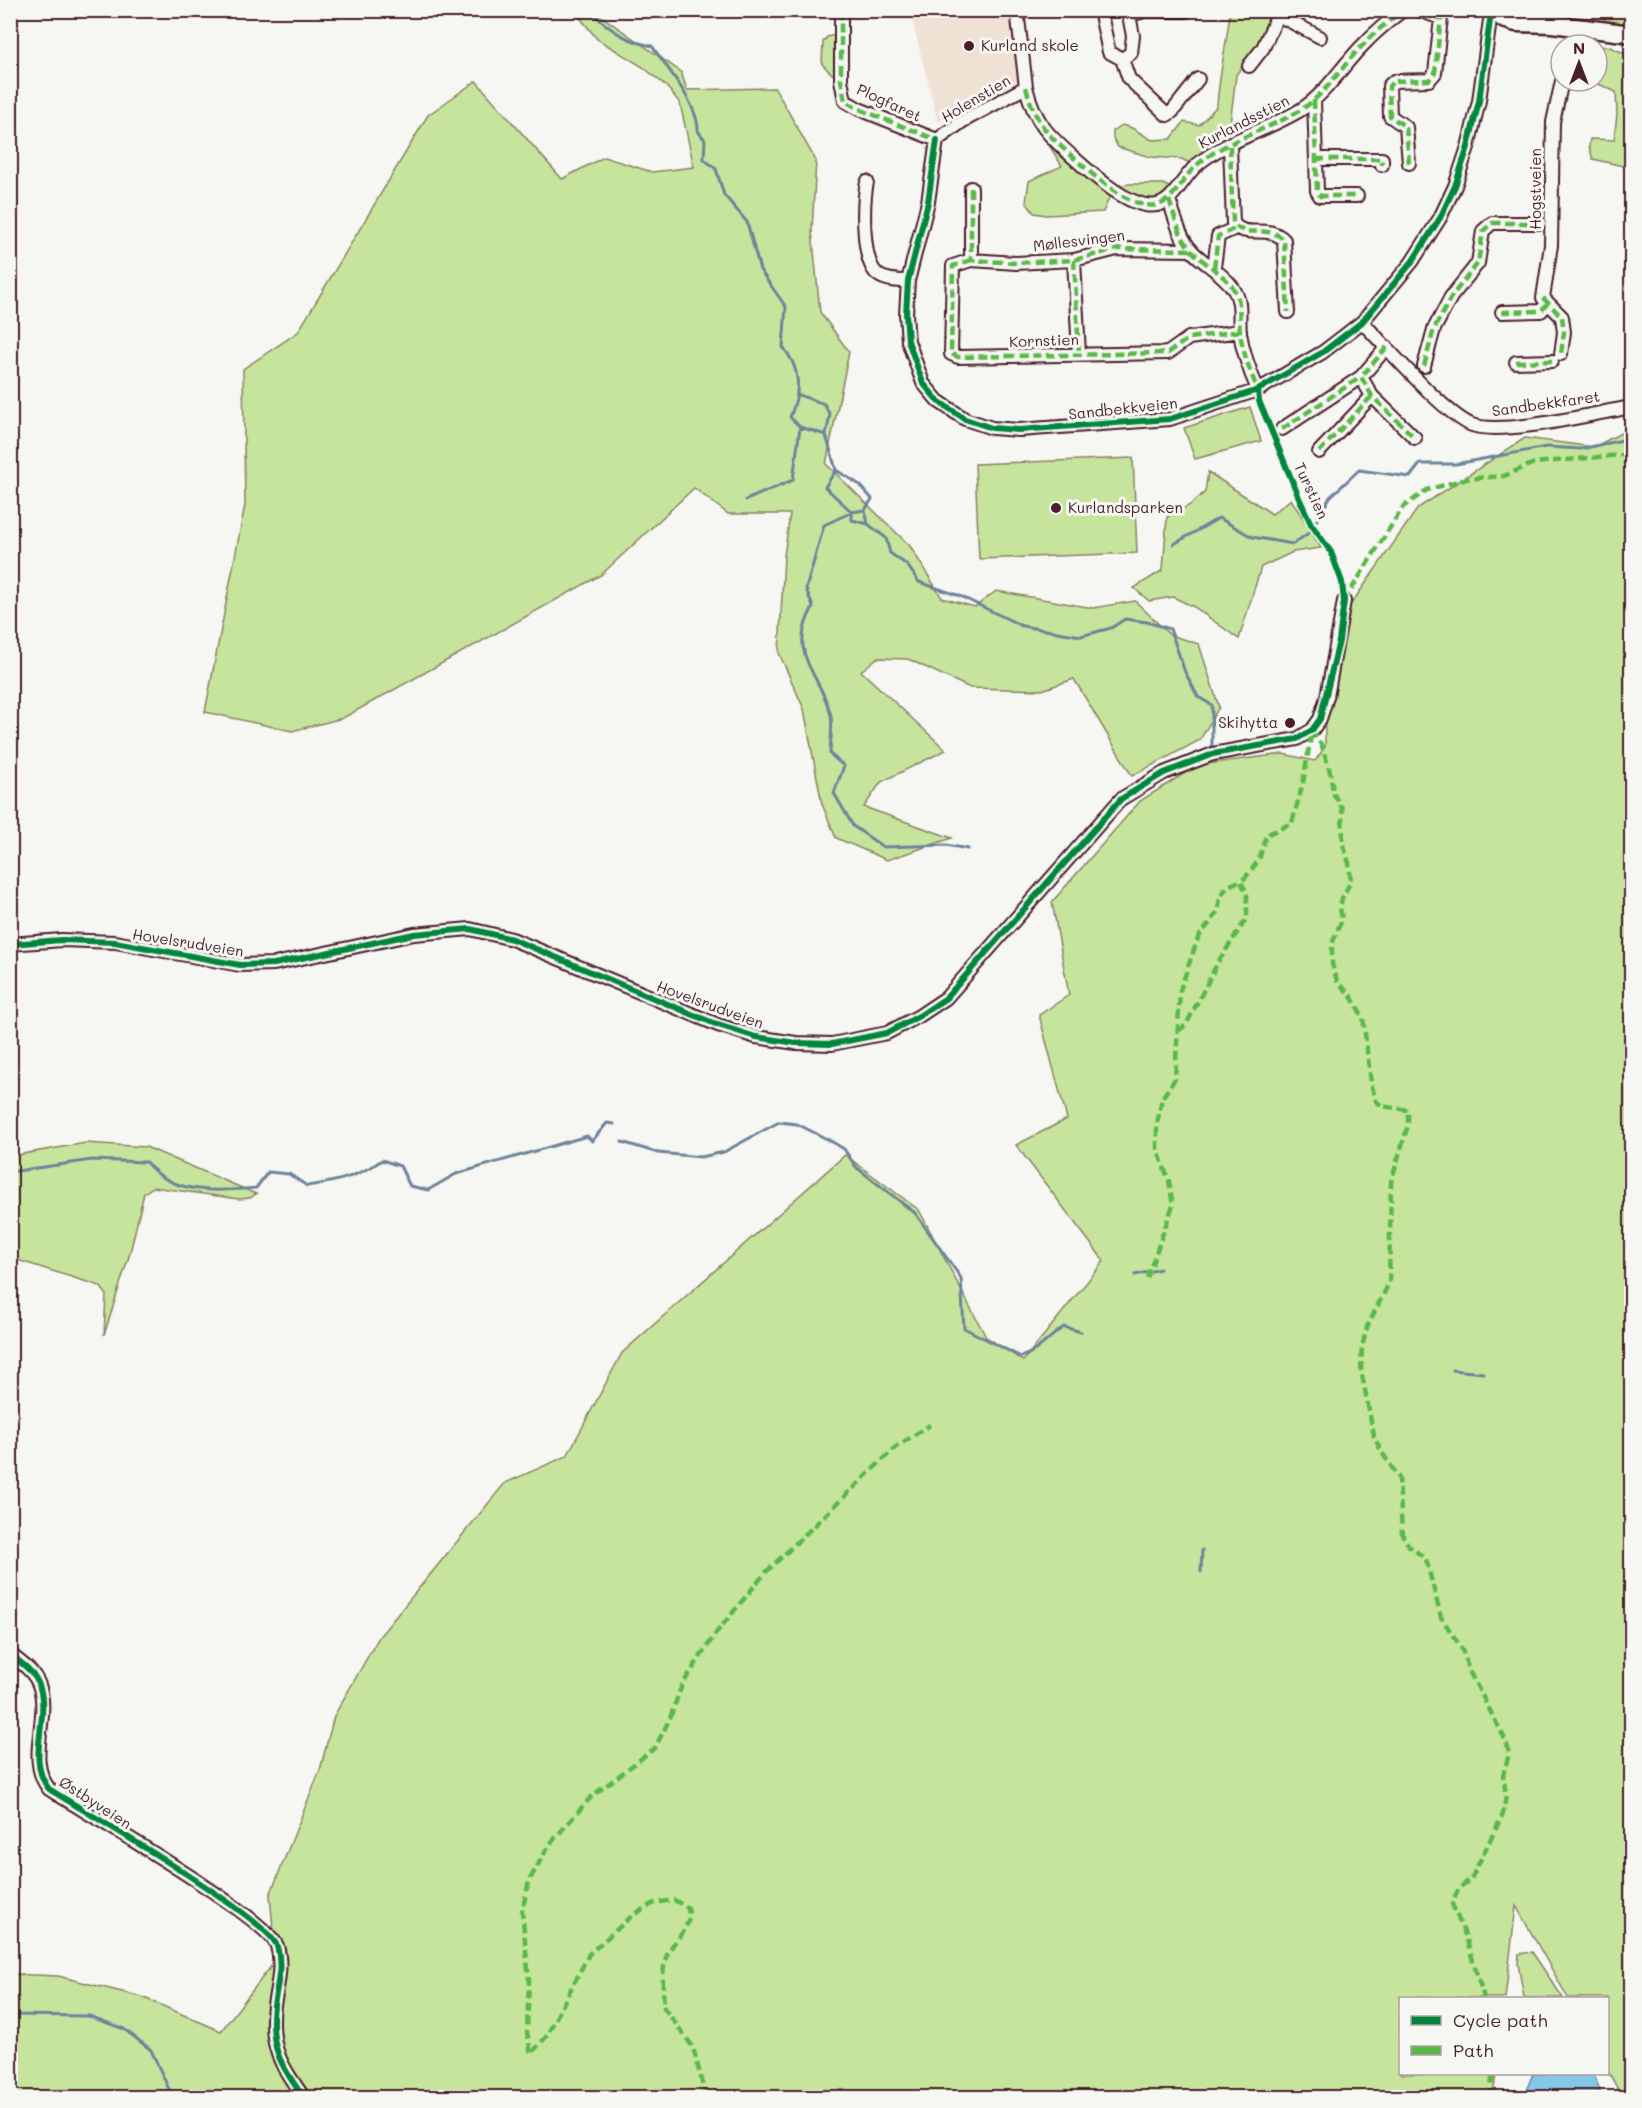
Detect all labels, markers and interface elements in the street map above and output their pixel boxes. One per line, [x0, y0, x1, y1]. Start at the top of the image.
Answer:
north arrow [1549, 33, 1609, 93]
place label: Kurland skole [981, 35, 1079, 55]
text: N [1573, 37, 1585, 58]
marker: Kurland skole [962, 39, 976, 53]
street label: Holenstien [937, 70, 1014, 127]
street label: Plogfaret [854, 78, 925, 126]
street label: Kurlandsstien [1195, 90, 1292, 153]
street label: Hogstveien [1525, 148, 1545, 230]
street label: Møllesvingen [1032, 224, 1126, 256]
street label: Kornstien [1009, 329, 1079, 351]
street label: Sandbekkfaret [1491, 386, 1601, 420]
street label: Sandbekkveien [1067, 392, 1179, 424]
street label: Turstien [1290, 459, 1334, 522]
place label: Kurlandsparken [1068, 497, 1183, 517]
marker: Kurlandsparken [1049, 501, 1063, 515]
place label: Skihytta [1218, 712, 1278, 732]
marker: Skihytta [1283, 716, 1297, 730]
street label: Hovelsrudveien [131, 923, 245, 961]
street label: Hovelsrudveien [654, 975, 767, 1033]
street label: Østbyveien [55, 1771, 136, 1833]
legend [1399, 1997, 1609, 2075]
text: Cycle path [1453, 2008, 1548, 2032]
text: Path [1453, 2038, 1493, 2062]

